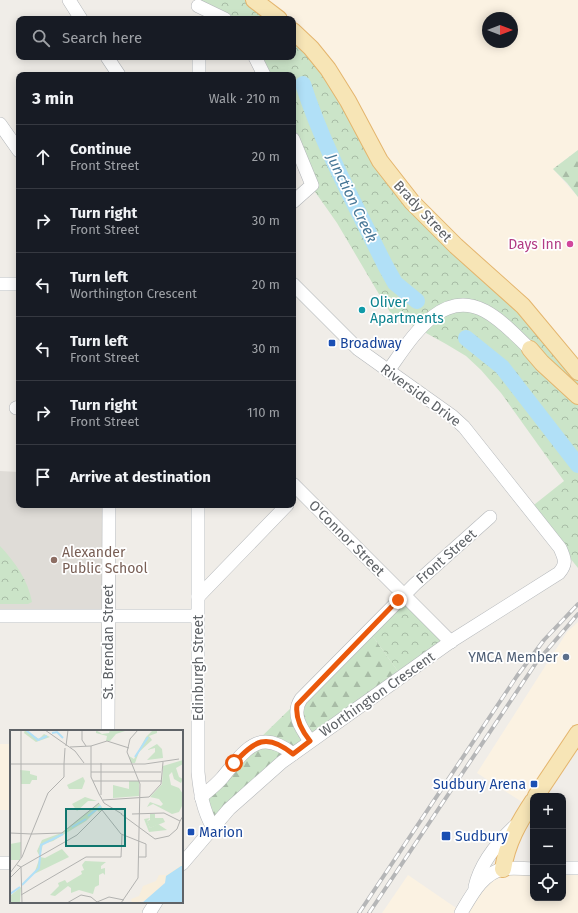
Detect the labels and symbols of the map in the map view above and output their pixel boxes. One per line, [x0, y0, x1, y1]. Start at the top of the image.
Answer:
north arrow [482, 12, 518, 48]
water label: Junction Creek [322, 150, 381, 245]
street label: Brady Street [390, 177, 456, 246]
place label: Days Inn [508, 236, 562, 253]
marker: Days Inn [565, 239, 575, 249]
place label: Oliver Apartments [370, 294, 444, 327]
marker: Oliver Apartments [357, 305, 367, 315]
place label: Broadway [340, 335, 402, 352]
marker: Broadway [327, 338, 337, 348]
street label: Riverside Drive [377, 361, 464, 430]
street label: O'Connor Street [305, 497, 389, 580]
street label: Front Street [413, 525, 481, 587]
place label: Alexander Public School [62, 544, 148, 577]
marker: Alexander Public School [49, 555, 59, 565]
street label: St. Brendan Street [100, 584, 117, 700]
route end [389, 591, 407, 609]
street label: Edinburgh Street [190, 614, 207, 721]
street label: Worthington Crescent [316, 648, 439, 741]
place label: YMCA Member [468, 649, 559, 666]
marker: YMCA Member [561, 652, 571, 662]
inset map [10, 730, 183, 903]
route start [225, 754, 243, 772]
place label: Sudbury Arena [433, 776, 526, 793]
marker: Sudbury Arena [529, 779, 539, 789]
place label: Marion [199, 824, 243, 841]
marker: Marion [186, 827, 196, 837]
place label: Sudbury [455, 828, 508, 845]
marker: Sudbury [440, 830, 452, 842]

